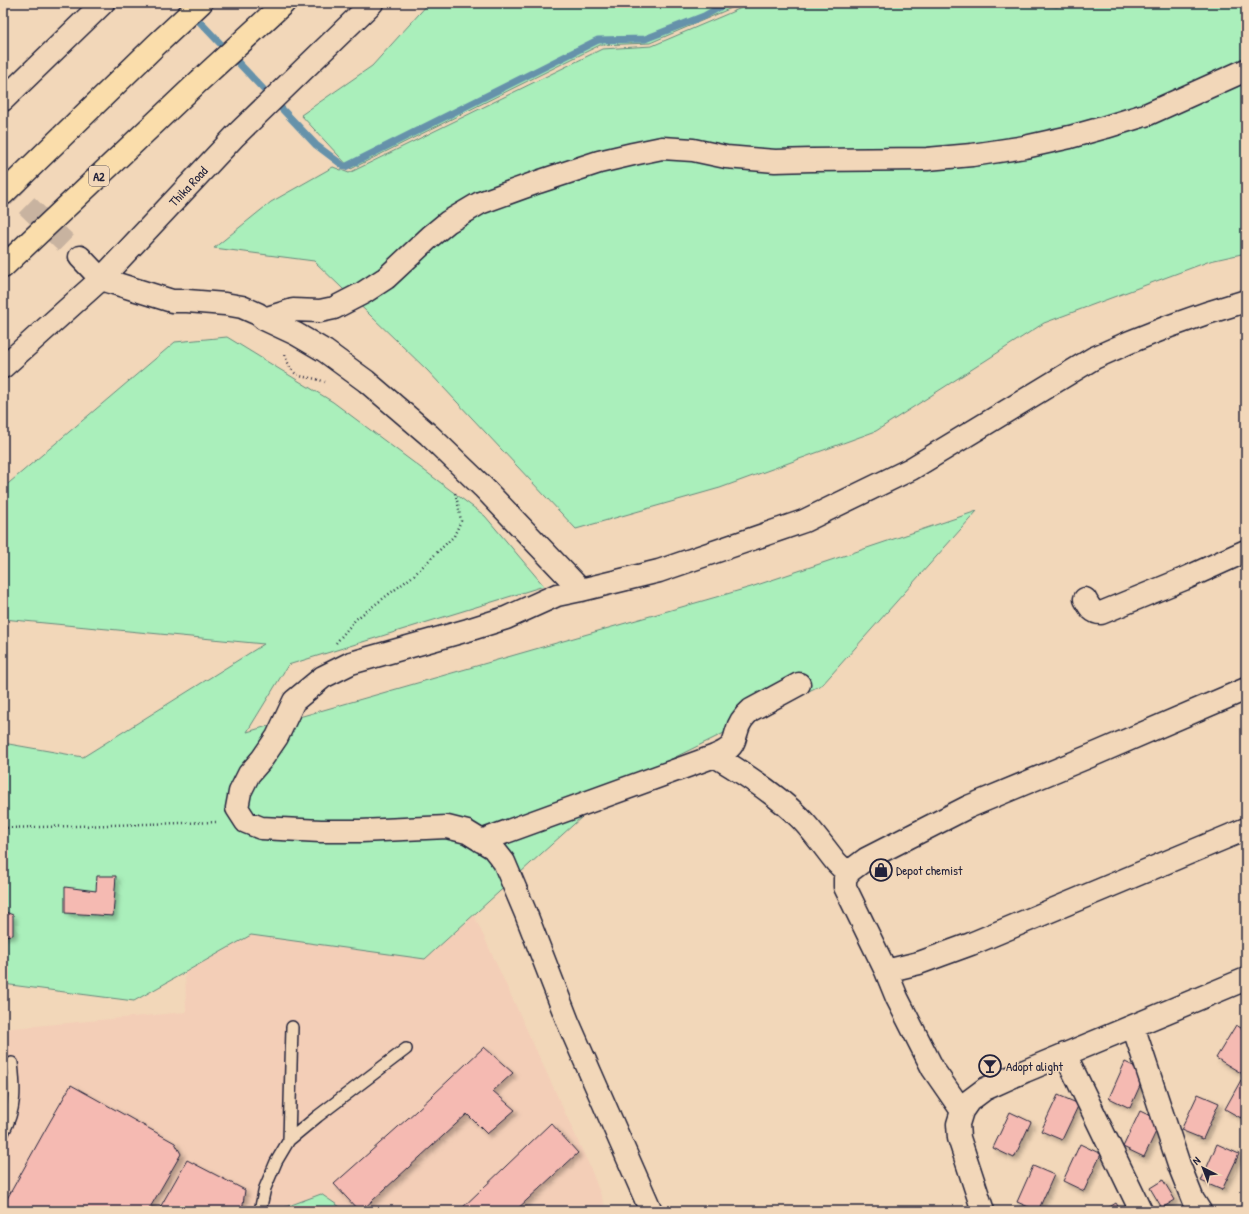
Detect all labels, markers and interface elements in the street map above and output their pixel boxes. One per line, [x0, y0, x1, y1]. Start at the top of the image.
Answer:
street label: Thika Road [165, 162, 211, 210]
road number: A2 [89, 166, 109, 186]
shop icon: Depot chemist [868, 857, 894, 883]
place label: Depot chemist [896, 861, 963, 879]
bar icon: Adopt alight [977, 1053, 1003, 1079]
place label: Adopt alight [1006, 1057, 1063, 1075]
north arrow [1183, 1148, 1223, 1188]
text: N [1189, 1153, 1203, 1168]

